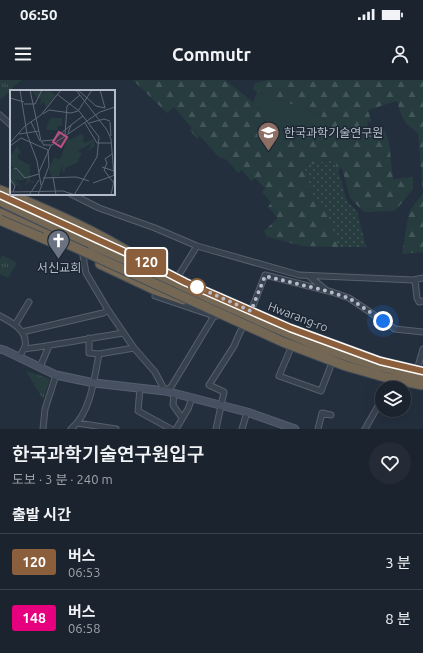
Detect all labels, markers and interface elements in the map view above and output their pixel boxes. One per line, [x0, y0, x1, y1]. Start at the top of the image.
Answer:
text: 06:50 [20, 6, 58, 23]
icon: menu [12, 43, 34, 65]
icon: person [389, 43, 411, 65]
text: Commutr [172, 44, 251, 64]
inset map [10, 90, 115, 195]
school or university icon: 한국과학기술연구원 [255, 120, 281, 153]
place label: 한국과학기술연구원 [284, 126, 383, 139]
church icon: 서신교회 [46, 228, 72, 261]
line badge: 120 [123, 249, 169, 275]
text: 120 [134, 254, 158, 270]
place label: 서신교회 [37, 261, 81, 274]
unlabelled marker [188, 278, 206, 296]
street label: Hwarang-ro [266, 299, 330, 334]
your location [373, 311, 393, 331]
map controls [375, 381, 411, 417]
button: layers [375, 381, 411, 417]
button: heart [369, 442, 411, 484]
text: 한국과학기술연구원입구 [12, 443, 204, 465]
text: 도보 · 3 분 · 240 m [12, 472, 113, 486]
text: 출발 시간 [12, 506, 71, 523]
text: 버스 [68, 547, 96, 564]
text: 120 [22, 554, 46, 570]
text: 3 분 [385, 554, 411, 571]
text: 06:53 [68, 565, 101, 579]
text: 버스 [68, 603, 96, 620]
text: 148 [22, 610, 46, 626]
text: 8 분 [385, 610, 411, 627]
text: 06:58 [68, 621, 101, 635]

